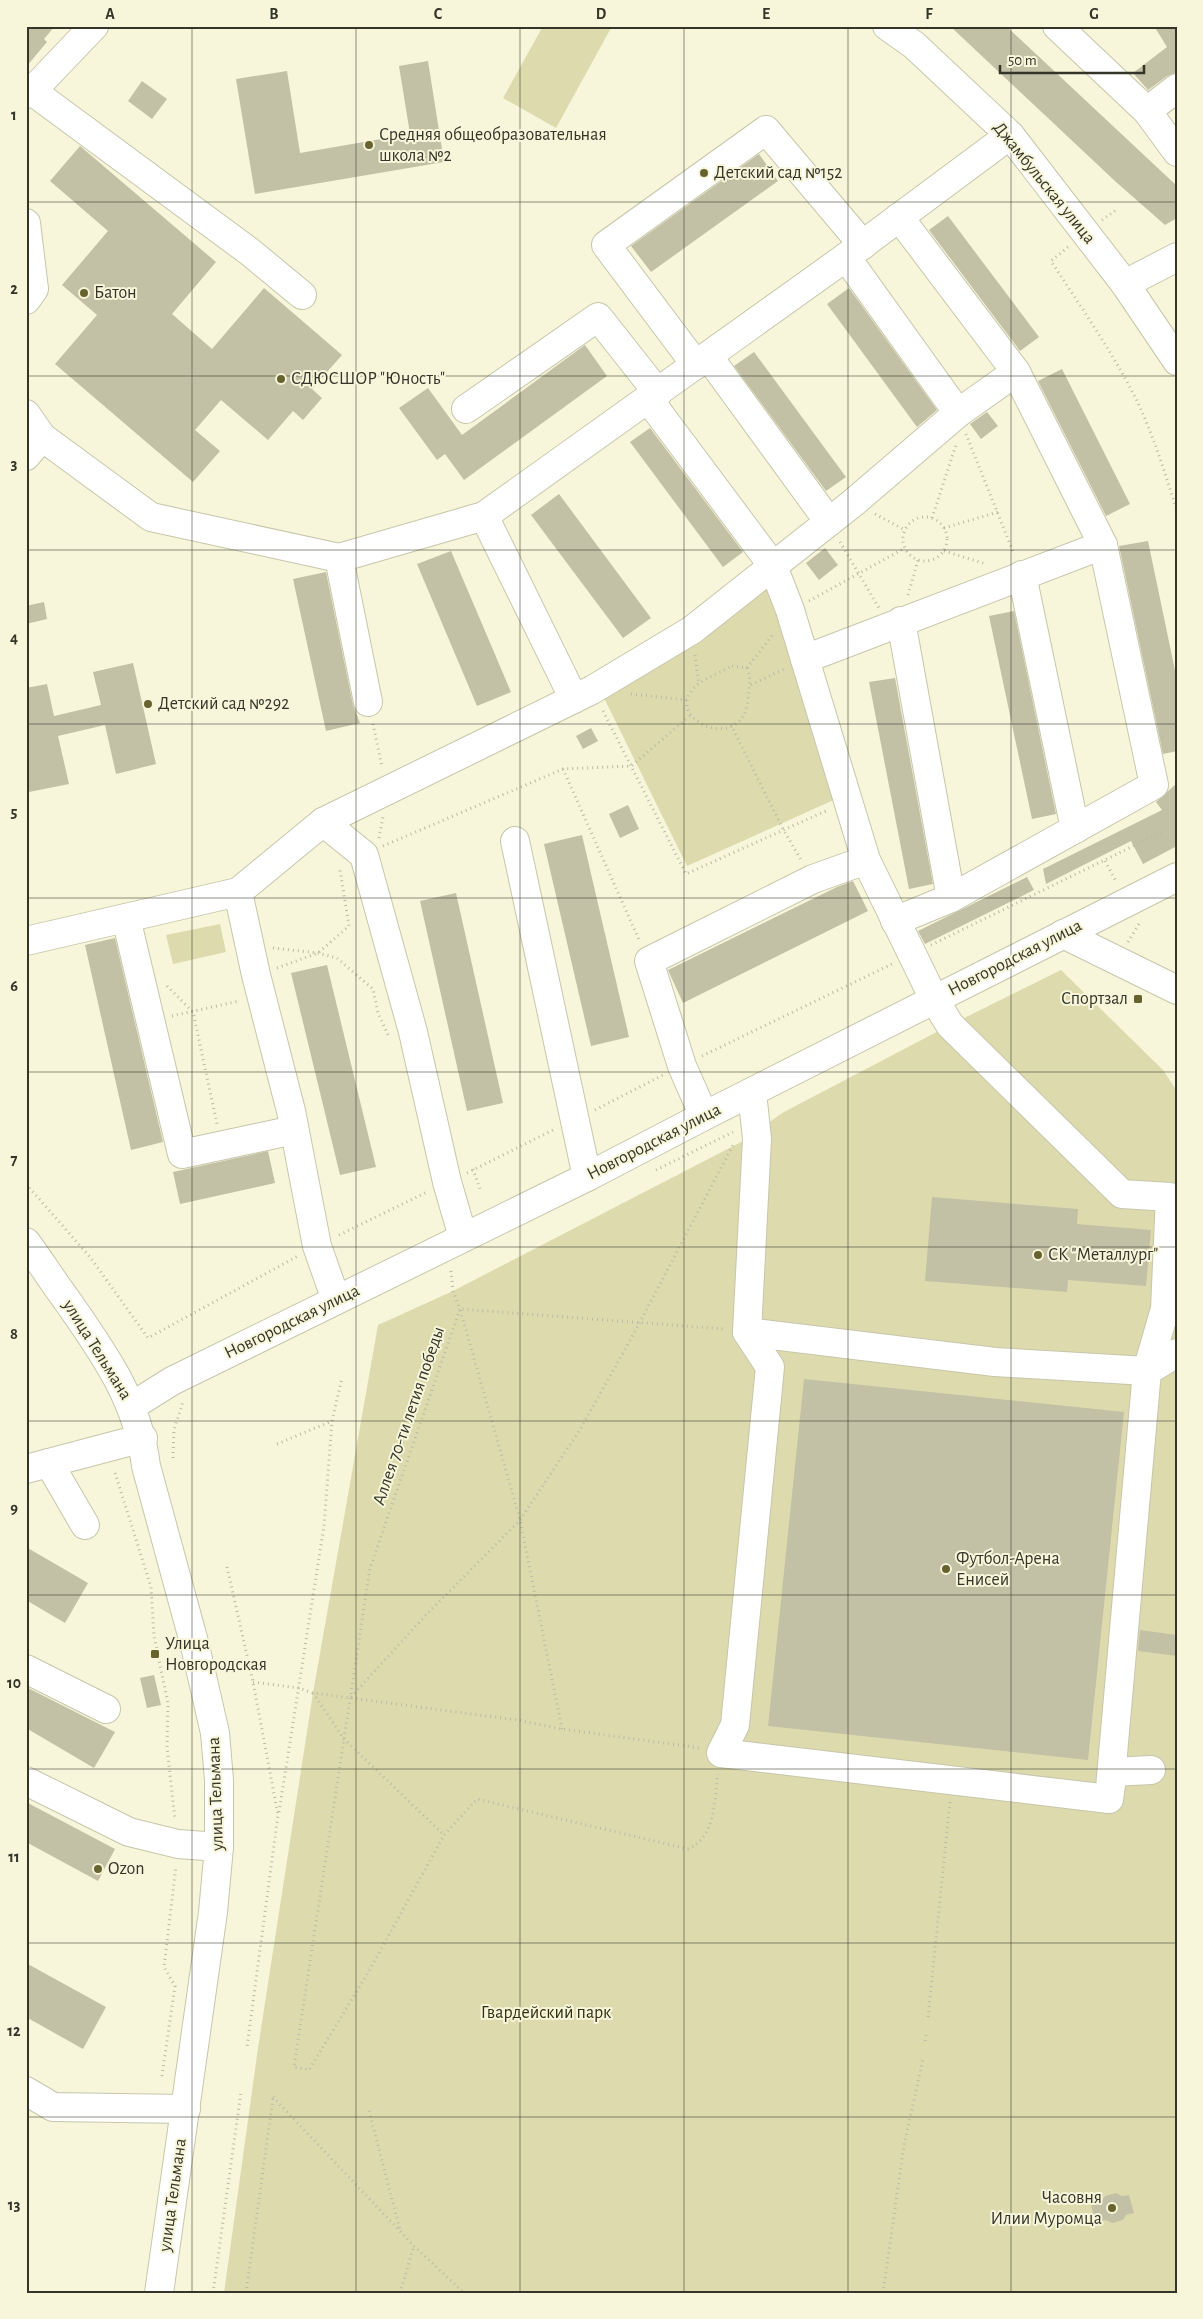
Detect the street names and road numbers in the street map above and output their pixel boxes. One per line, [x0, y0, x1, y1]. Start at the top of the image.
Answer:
street label: Джамбульская улица [989, 118, 1099, 247]
street label: Новгородская улица [945, 916, 1085, 1000]
street label: Новгородская улица [584, 1100, 724, 1184]
street label: Новгородская улица [222, 1282, 362, 1362]
street label: улица Тельмана [59, 1296, 135, 1403]
street label: Аллея 70-ти летия победы [369, 1324, 448, 1508]
street label: улица Тельмана [205, 1737, 227, 1852]
street label: улица Тельмана [156, 2137, 190, 2254]

